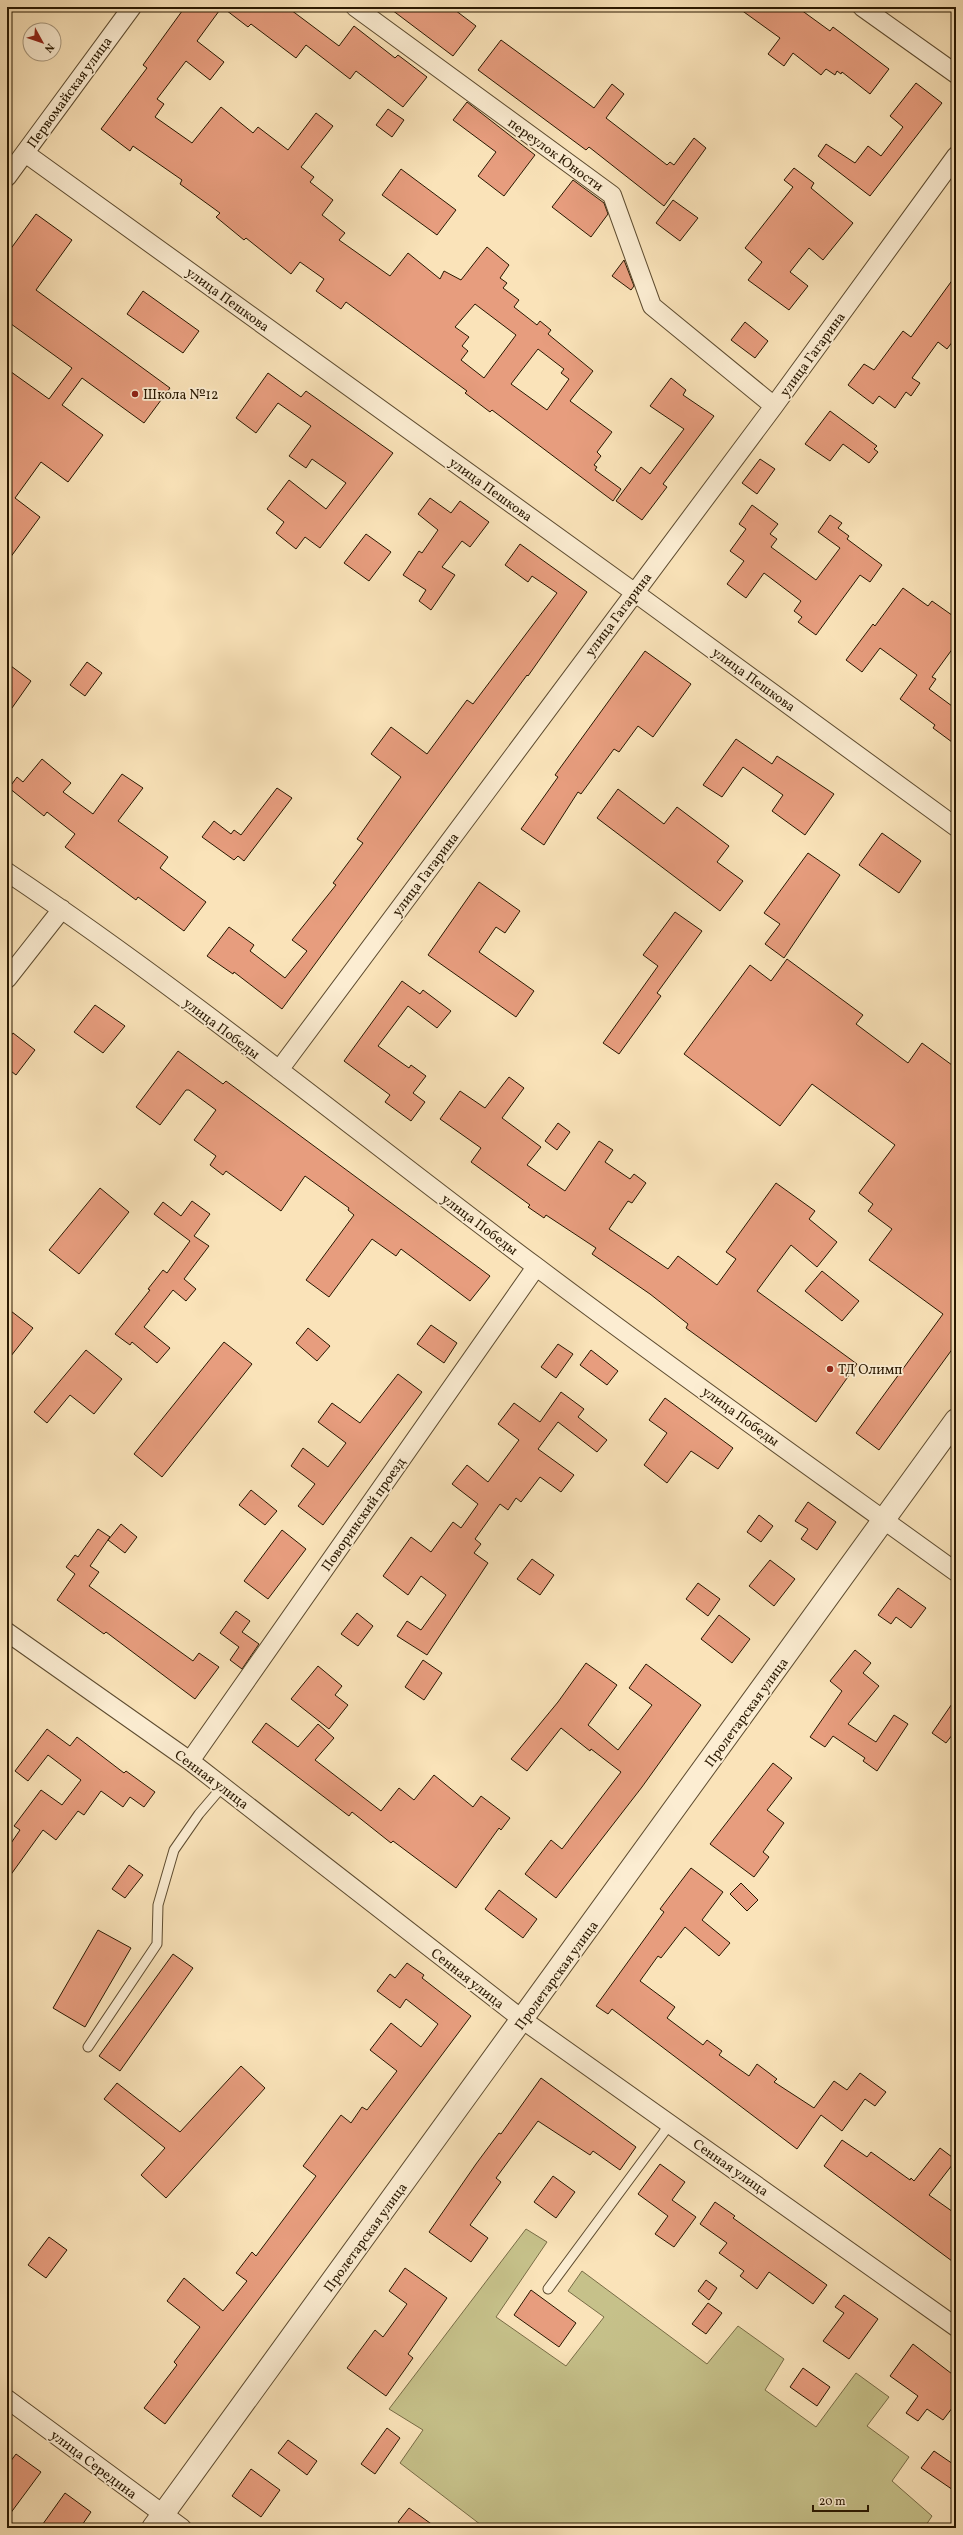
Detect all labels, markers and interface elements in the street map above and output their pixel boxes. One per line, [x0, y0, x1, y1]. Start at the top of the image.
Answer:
north arrow [22, 22, 62, 62]
street label: Первомайская улица [23, 33, 117, 153]
text: N [40, 40, 57, 55]
street label: переулок Юности [503, 114, 607, 197]
street label: улица Пешкова [181, 263, 273, 337]
street label: улица Гагарина [776, 309, 850, 401]
place label: Школа №12 [143, 386, 219, 405]
marker: Школа №12 [130, 389, 140, 399]
street label: улица Пешкова [444, 453, 536, 527]
street label: улица Гагарина [581, 569, 657, 661]
street label: улица Пешкова [707, 643, 799, 717]
street label: улица Гагарина [388, 829, 464, 921]
street label: улица Победы [179, 994, 263, 1064]
street label: улица Победы [437, 1190, 521, 1260]
place label: ТД Олимп [838, 1361, 902, 1380]
marker: ТД Олимп [825, 1364, 835, 1374]
street label: улица Победы [698, 1383, 783, 1452]
street label: Поворинский проезд [318, 1454, 411, 1576]
street label: Пролетарская улица [701, 1654, 793, 1771]
street label: Сенная улица [170, 1746, 252, 1814]
street label: Пролетарская улица [511, 1917, 603, 2034]
street label: Сенная улица [426, 1944, 508, 2014]
street label: Сенная улица [688, 2135, 772, 2201]
street label: Пролетарская улица [320, 2179, 412, 2296]
street label: улица Середина [46, 2426, 140, 2504]
scale bar [813, 2487, 868, 2513]
text: 20 m [819, 2494, 846, 2510]

